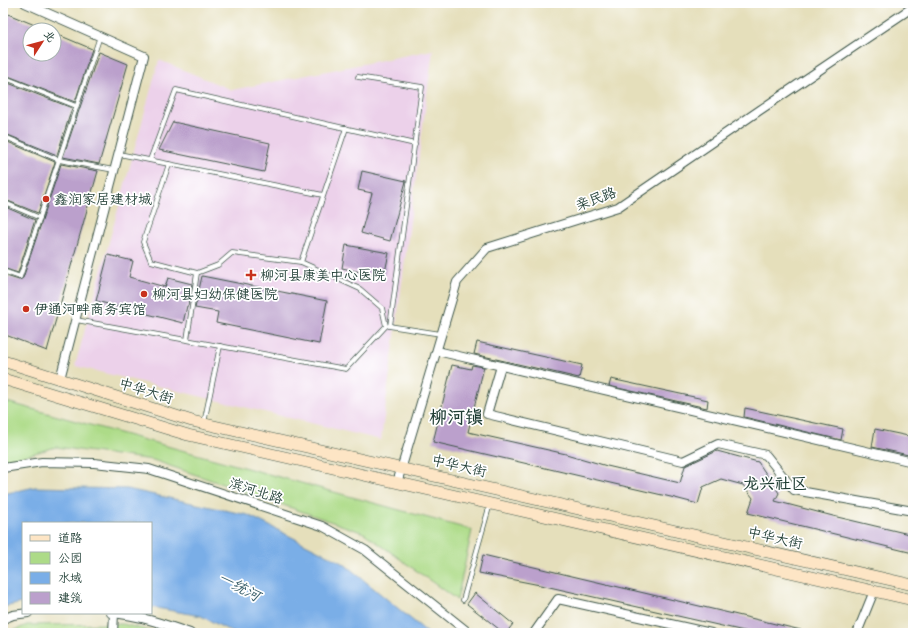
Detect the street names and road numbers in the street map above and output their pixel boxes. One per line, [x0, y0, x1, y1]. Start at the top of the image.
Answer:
street label: 亲民路 [573, 184, 619, 214]
street label: 中华大街 [117, 375, 175, 407]
street label: 中华大街 [430, 451, 488, 481]
street label: 滨河北路 [227, 474, 285, 508]
street label: 中华大街 [746, 523, 804, 553]

